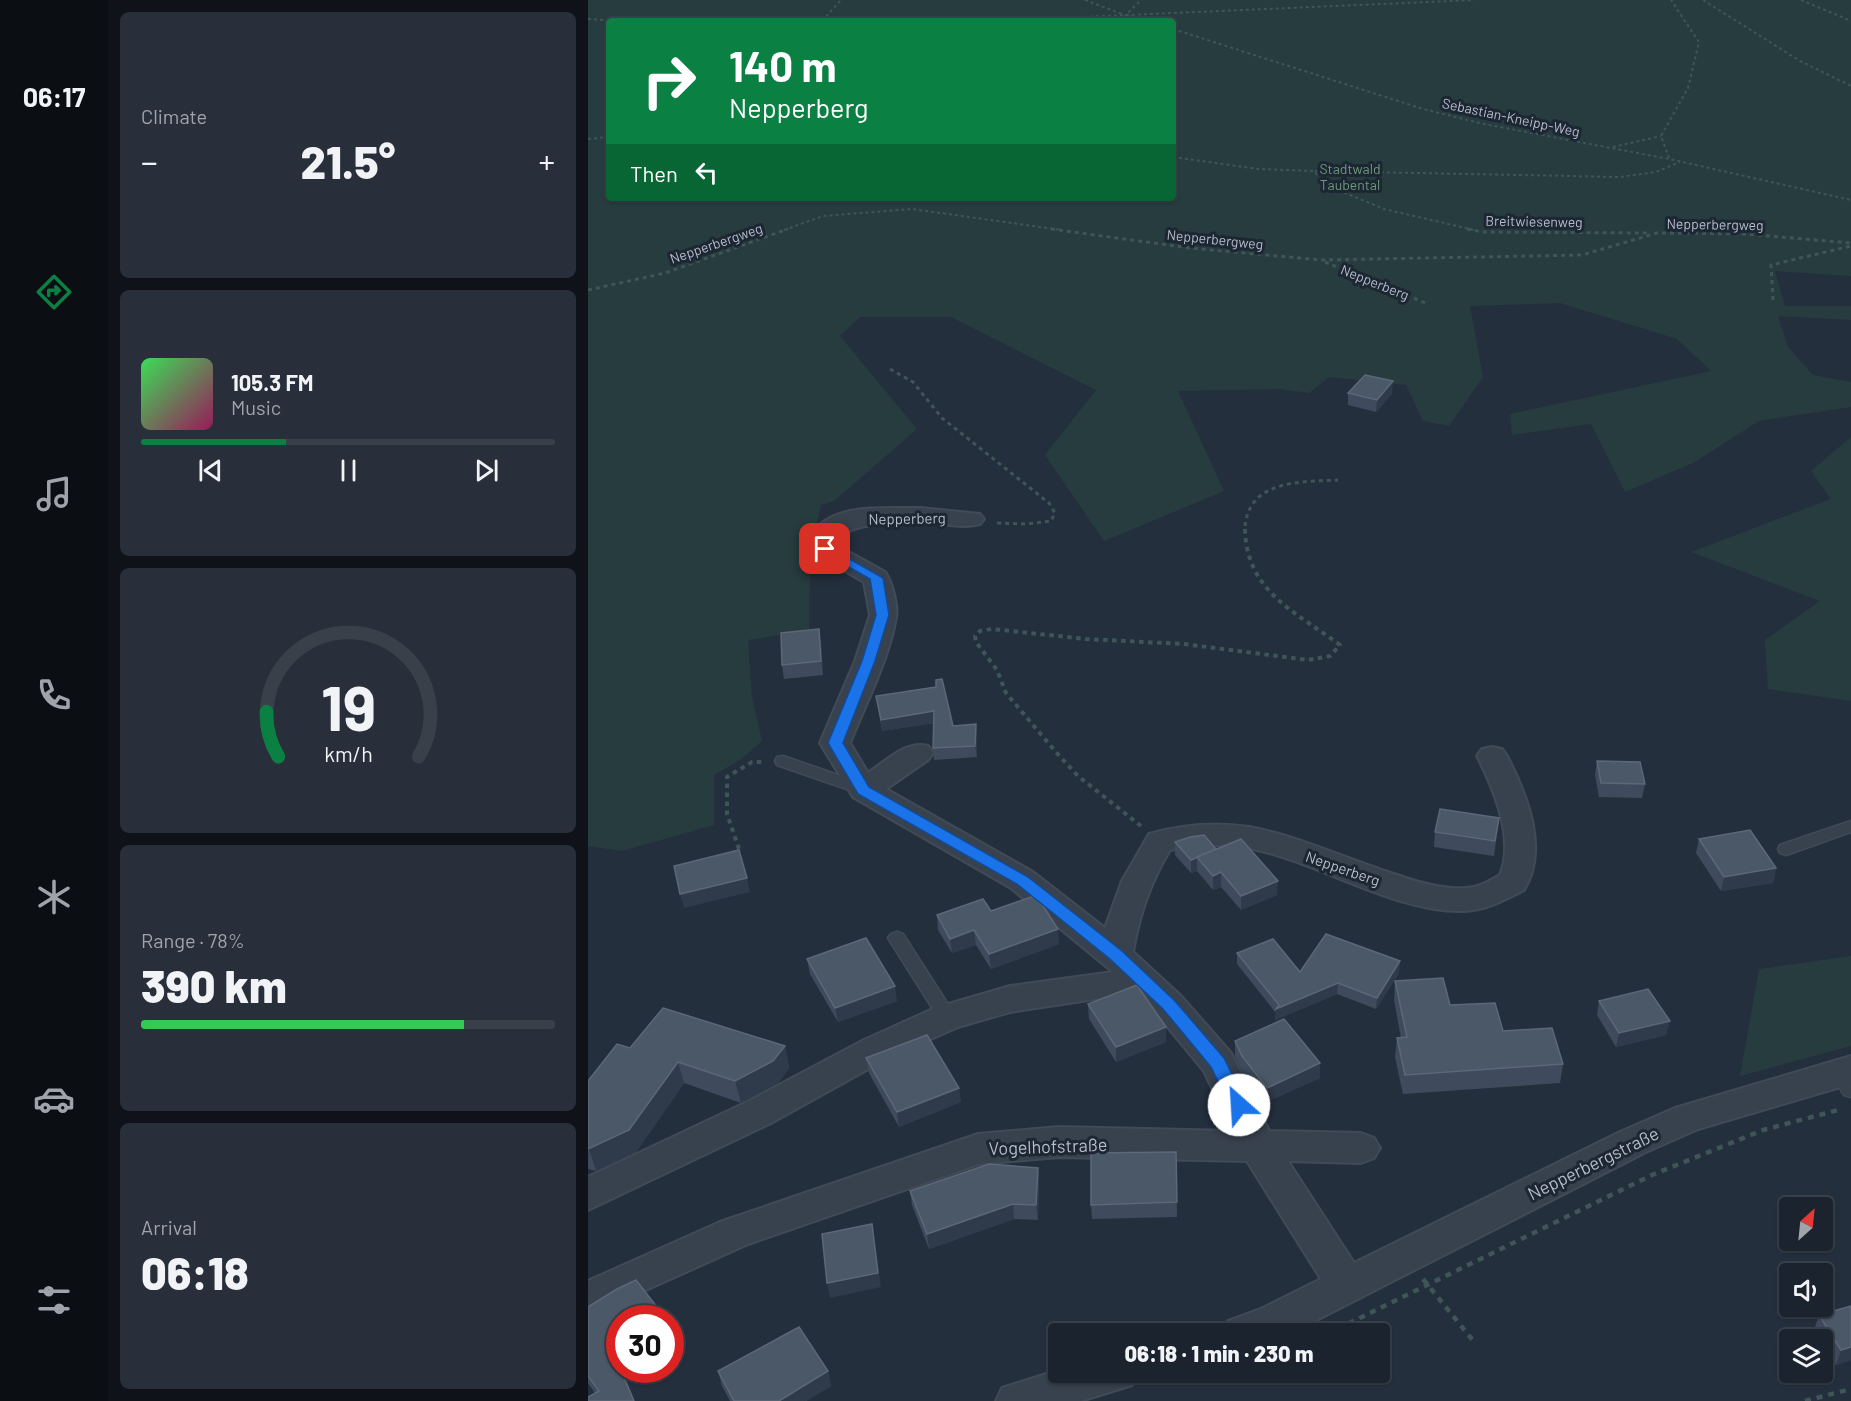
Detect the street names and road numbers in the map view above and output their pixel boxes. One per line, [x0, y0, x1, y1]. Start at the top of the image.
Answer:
street label: Sebastian-Kneipp-Weg [1441, 94, 1581, 140]
street label: Breitwiesenweg [1485, 212, 1583, 230]
street label: Nepperbergweg [1666, 215, 1764, 233]
street label: Nepperbergweg [667, 219, 765, 267]
street label: Nepperbergweg [1166, 225, 1264, 253]
street label: Nepperberg [1338, 261, 1412, 303]
street label: Nepperberg [868, 508, 946, 528]
street label: Nepperberg [1303, 847, 1383, 889]
street label: Nepperbergstraße [1524, 1122, 1662, 1204]
street label: Vogelhofstraße [988, 1133, 1108, 1159]

